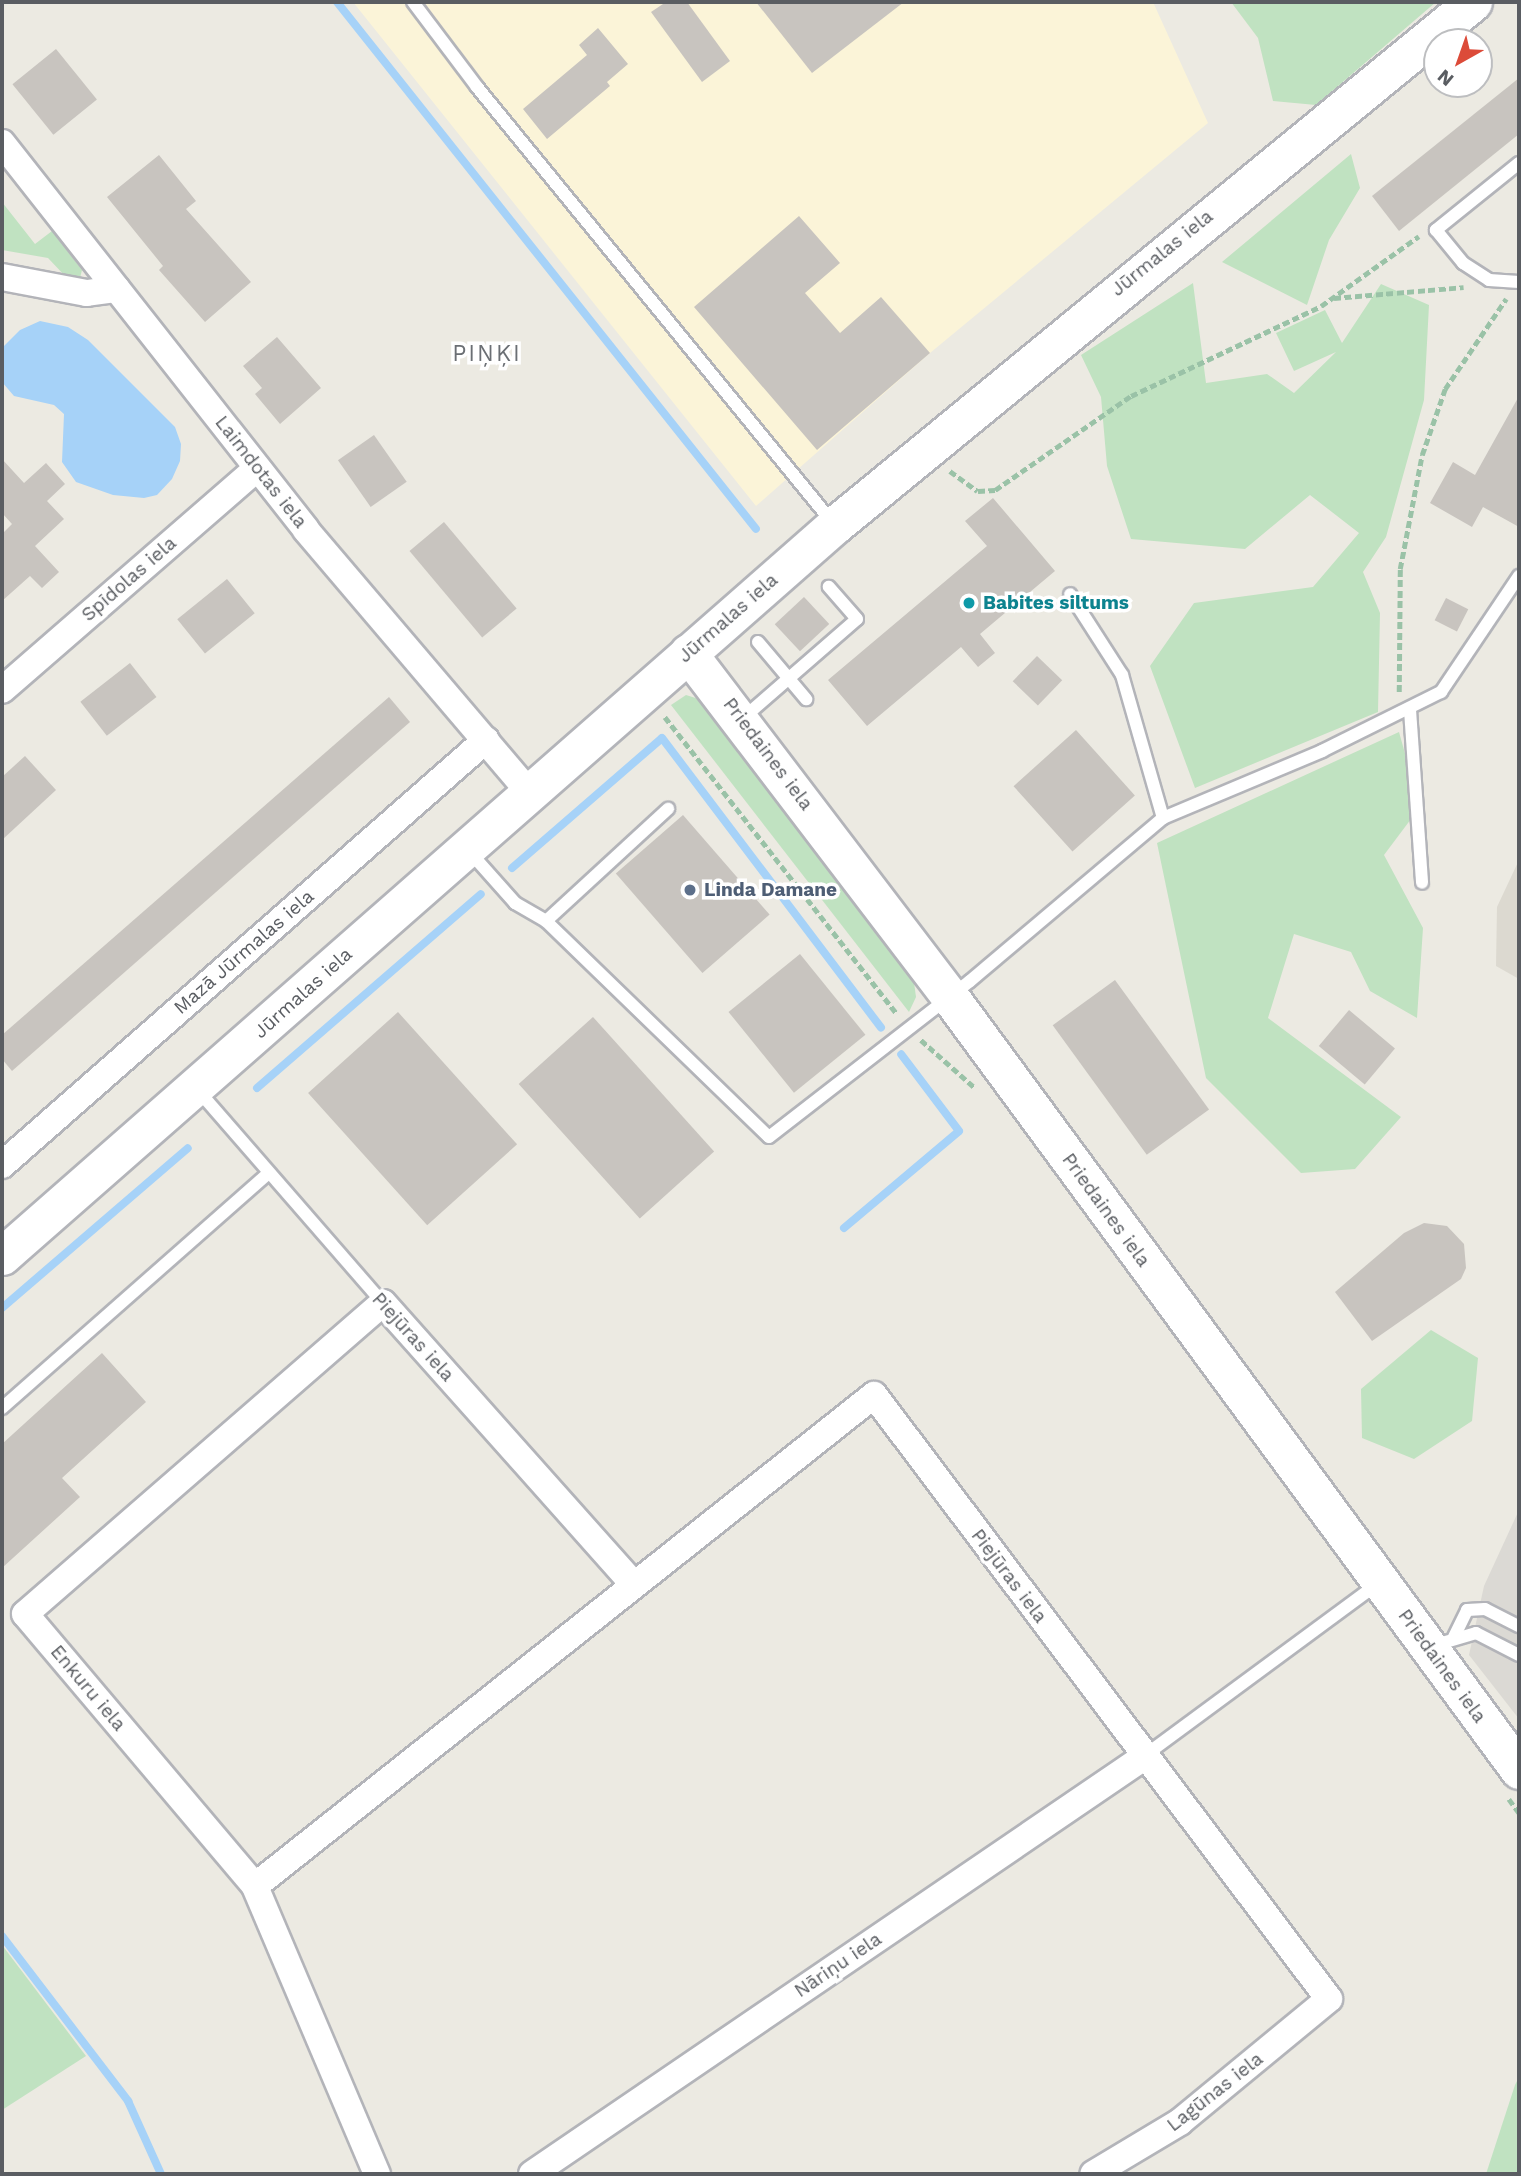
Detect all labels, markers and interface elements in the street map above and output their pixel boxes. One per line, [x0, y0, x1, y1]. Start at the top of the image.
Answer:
north arrow [1423, 28, 1493, 98]
text: N [1433, 65, 1458, 91]
street label: Jūrmalas iela [1106, 205, 1218, 301]
district label: PIŅĶI [453, 340, 521, 368]
street label: Laimdotas iela [210, 411, 312, 533]
street label: Spīdolas iela [77, 532, 181, 626]
street label: Jūrmalas iela [674, 569, 782, 667]
place label: Babites siltums [983, 592, 1129, 614]
marker: Babites siltums [961, 595, 977, 611]
street label: Priedaines iela [718, 693, 818, 815]
place label: Linda Damane [704, 879, 837, 901]
marker: Linda Damane [682, 882, 698, 898]
street label: Mazā Jūrmalas iela [169, 885, 319, 1019]
street label: Jūrmalas iela [249, 943, 357, 1043]
street label: Priedaines iela [1057, 1149, 1155, 1271]
street label: Piejūras iela [367, 1288, 459, 1386]
street label: Piejūras iela [966, 1525, 1052, 1627]
street label: Priedaines iela [1393, 1605, 1491, 1727]
street label: Enkuru iela [46, 1640, 130, 1736]
street label: Nāriņu iela [790, 1928, 886, 2002]
street label: Lagūnas iela [1162, 2047, 1268, 2137]

